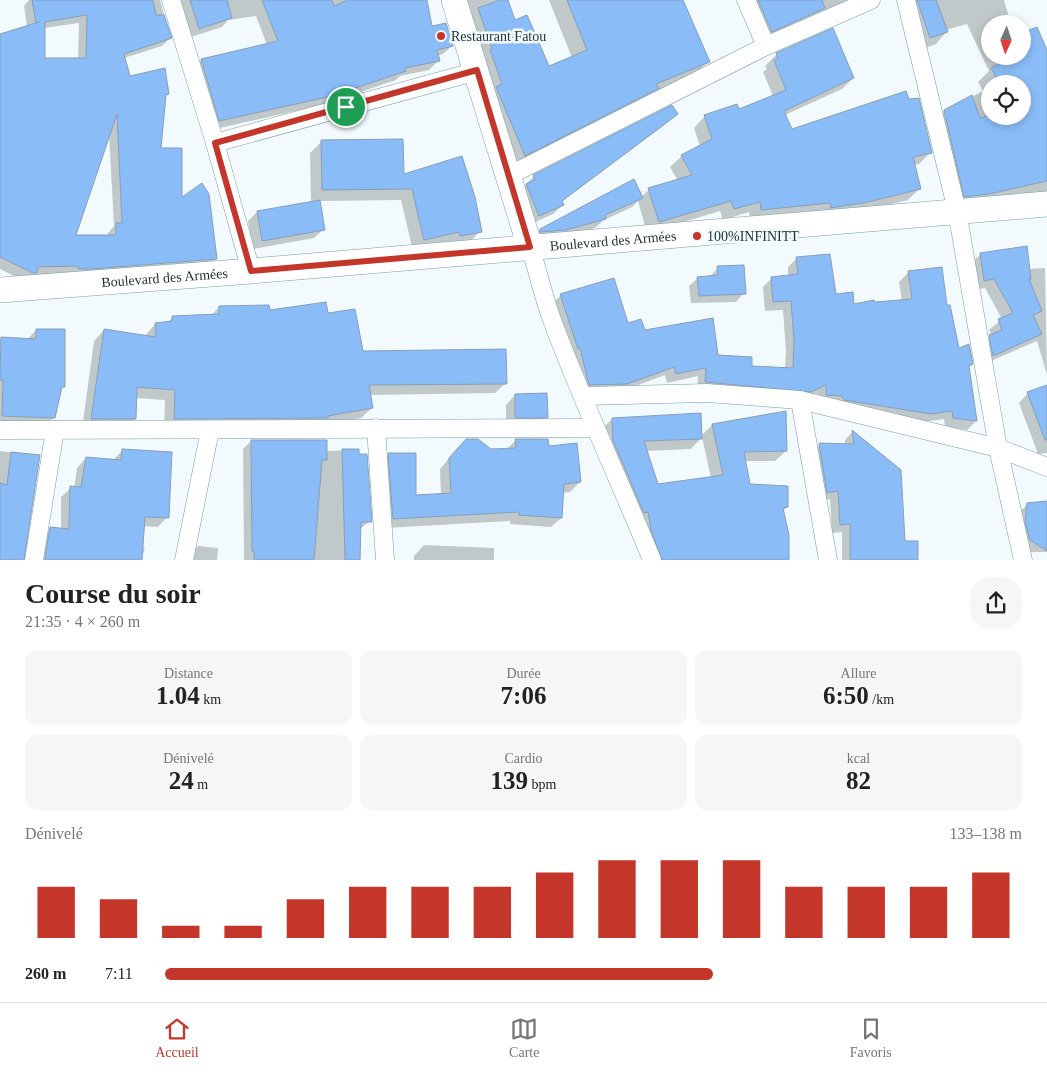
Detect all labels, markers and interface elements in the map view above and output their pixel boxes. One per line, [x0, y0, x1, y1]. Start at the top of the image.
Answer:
north arrow [981, 15, 1031, 65]
map controls [981, 15, 1031, 125]
place label: Restaurant Fatou [451, 29, 546, 44]
marker: Restaurant Fatou [435, 30, 447, 42]
button: locate [981, 75, 1031, 125]
pin [325, 86, 367, 128]
icon: arrive [332, 93, 360, 121]
street label: Boulevard des Armées [549, 228, 677, 254]
place label: 100%INFINITT [707, 229, 799, 244]
marker: 100%INFINITT [691, 230, 703, 242]
street label: Boulevard des Armées [101, 266, 228, 290]
button: share [970, 577, 1022, 629]
text: Course du soir [25, 578, 201, 609]
text: 21:35 · 4 × 260 m [25, 613, 140, 630]
text: Distance [164, 666, 213, 681]
text: Durée [506, 666, 541, 681]
text: Allure [841, 666, 876, 681]
text: 1.04 [156, 682, 200, 709]
text: 7:06 [501, 682, 546, 709]
text: 6:50 [823, 682, 869, 709]
text: km [200, 692, 221, 707]
text: /km [869, 692, 894, 707]
text: Dénivelé [163, 751, 214, 766]
text: Cardio [504, 751, 543, 766]
text: kcal [847, 751, 870, 766]
text: 24 [169, 767, 194, 794]
text: 139 [491, 767, 528, 794]
text: 82 [846, 767, 871, 794]
text: m [194, 777, 208, 792]
text: bpm [528, 777, 556, 792]
text: Dénivelé [25, 825, 83, 842]
text: 133–138 m [950, 825, 1022, 842]
text: 260 m [25, 965, 66, 982]
text: 7:11 [105, 965, 133, 982]
tab: Accueil [155, 1015, 199, 1061]
tab: Carte [509, 1015, 539, 1061]
tab: Favoris [850, 1015, 892, 1061]

